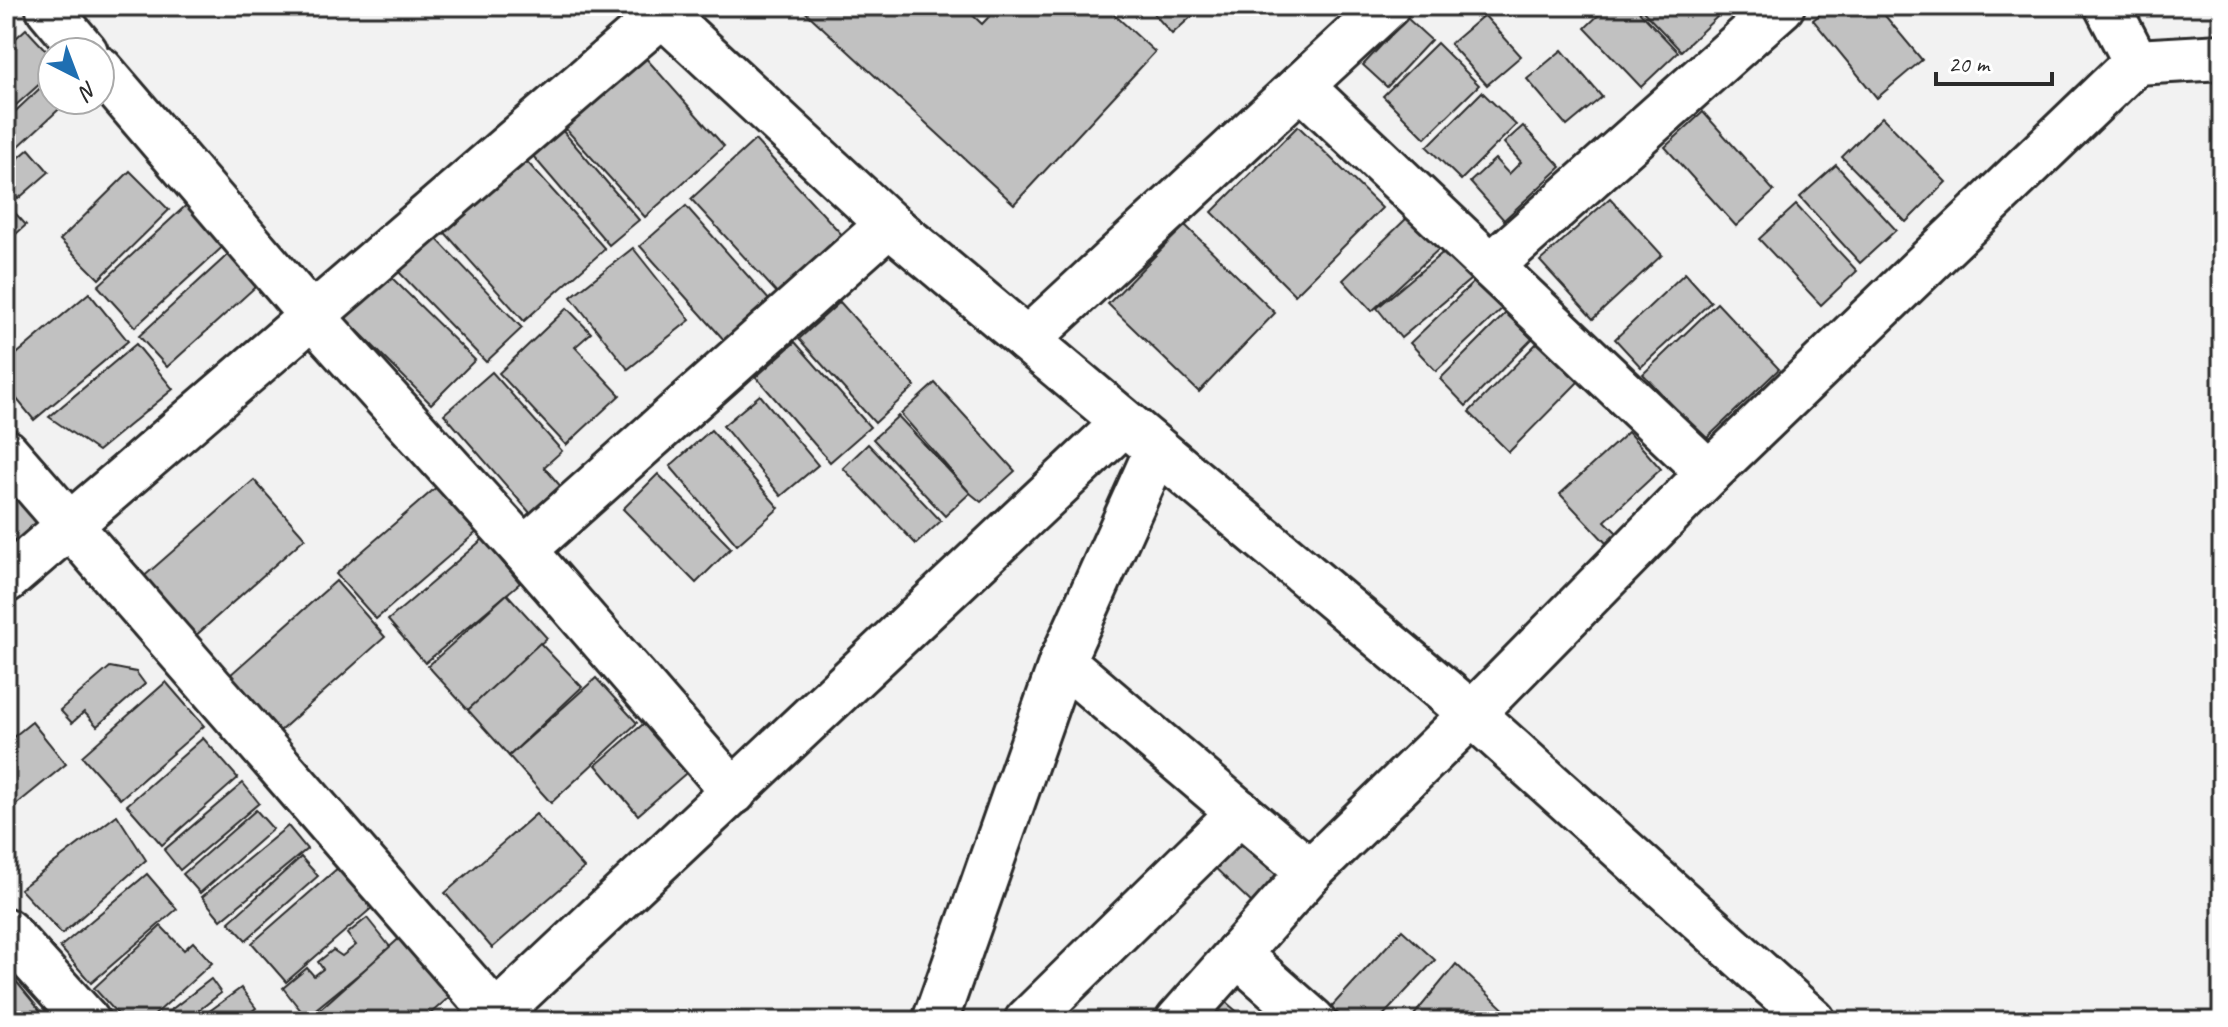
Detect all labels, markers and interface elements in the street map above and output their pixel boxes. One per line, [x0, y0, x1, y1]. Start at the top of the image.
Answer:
north arrow [36, 36, 116, 116]
scale bar [1936, 36, 2052, 86]
text: 20 m [1948, 49, 1991, 79]
text: N [72, 75, 103, 107]

